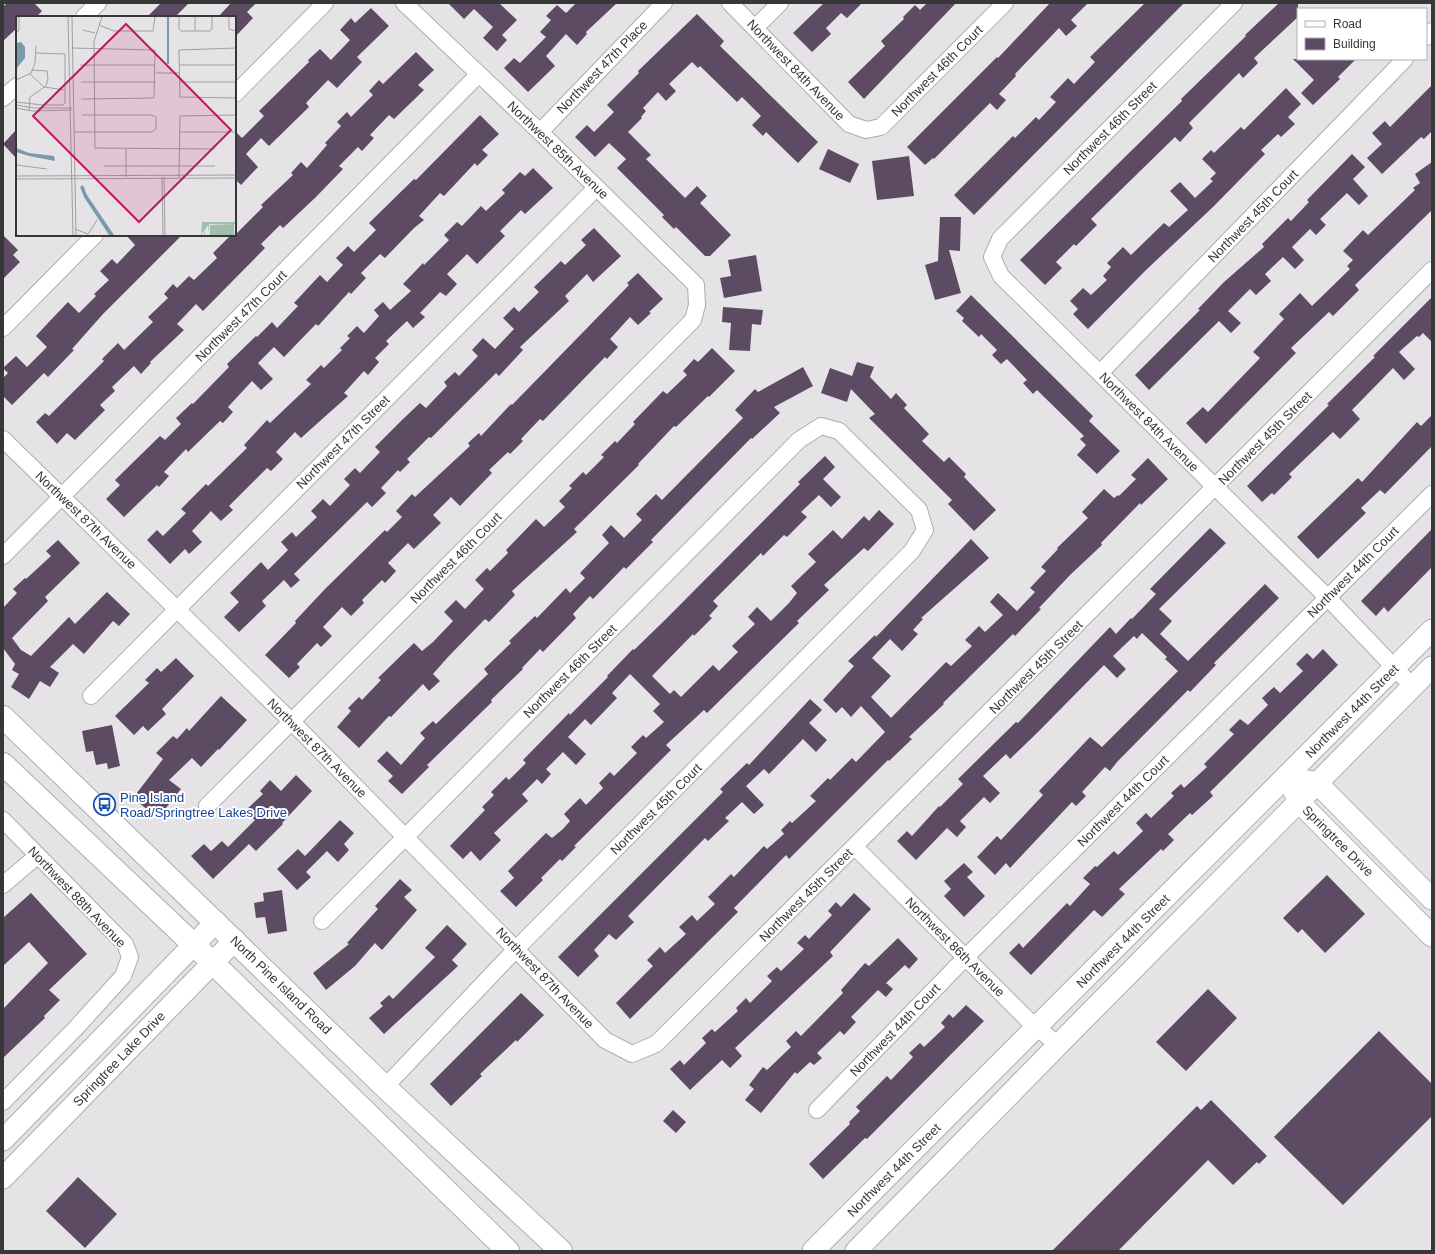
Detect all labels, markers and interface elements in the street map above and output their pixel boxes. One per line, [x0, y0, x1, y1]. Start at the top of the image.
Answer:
legend [1297, 8, 1427, 60]
inset map [16, 16, 236, 236]
street label: Northwest 47th Place [554, 17, 650, 117]
street label: Northwest 84th Avenue [744, 17, 848, 123]
text: Road [1333, 17, 1362, 31]
street label: Northwest 46th Court [888, 22, 986, 120]
text: Building [1333, 37, 1376, 51]
street label: Northwest 46th Street [1060, 78, 1160, 178]
street label: Northwest 85th Avenue [505, 98, 611, 202]
street label: Northwest 45th Court [1205, 166, 1301, 265]
street label: Northwest 47th Court [192, 267, 290, 365]
street label: Northwest 84th Avenue [1096, 369, 1202, 475]
street label: Northwest 45th Street [1215, 388, 1315, 488]
street label: Northwest 47th Street [293, 392, 393, 492]
street label: Northwest 87th Avenue [33, 468, 139, 572]
street label: Northwest 46th Court [407, 509, 505, 607]
street label: Northwest 44th Court [1304, 523, 1402, 621]
street label: Northwest 45th Street [986, 617, 1086, 717]
street label: Northwest 46th Street [520, 621, 620, 721]
street label: Northwest 44th Street [1302, 661, 1402, 761]
street label: Northwest 87th Avenue [264, 695, 370, 801]
street label: Northwest 44th Court [1074, 752, 1172, 850]
street label: Northwest 45th Court [607, 760, 705, 858]
place label: Pine Island Road/Springtree Lakes Drive [120, 790, 287, 820]
bus stop icon: Pine Island Road/Springtree Lakes Drive [91, 791, 117, 817]
street label: Springtree Drive [1299, 802, 1377, 880]
street label: Northwest 88th Avenue [25, 844, 129, 950]
street label: Northwest 45th Street [756, 845, 856, 945]
street label: Northwest 44th Street [1073, 891, 1173, 991]
street label: Northwest 86th Avenue [902, 894, 1008, 1000]
street label: Northwest 87th Avenue [493, 925, 597, 1031]
street label: North Pine Island Road [227, 933, 335, 1037]
street label: Northwest 44th Court [847, 980, 943, 1079]
street label: Springtree Lake Drive [70, 1009, 168, 1109]
street label: Northwest 44th Street [844, 1120, 944, 1220]

